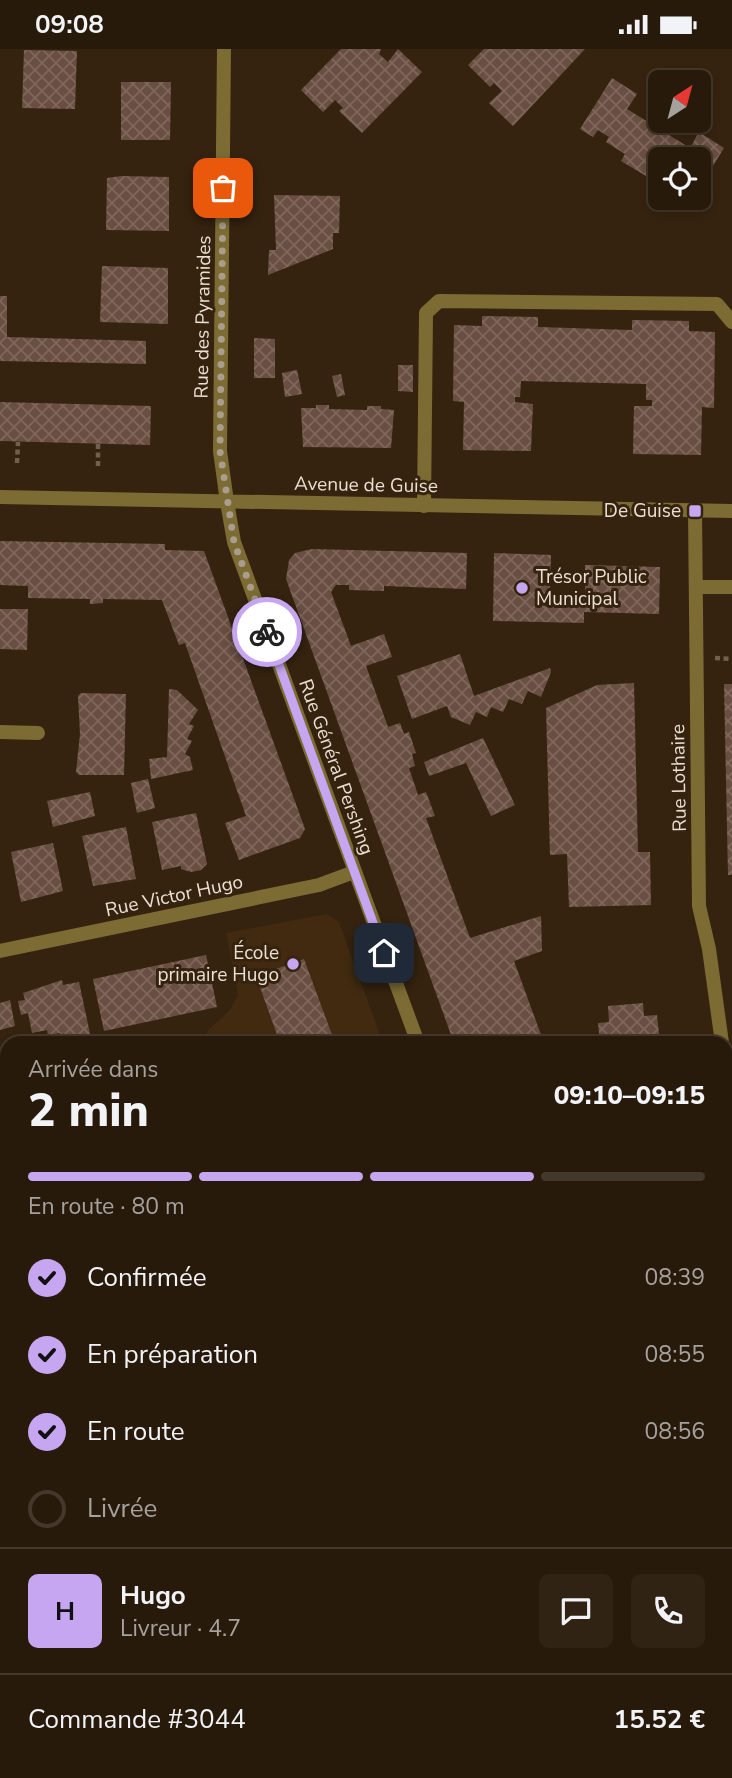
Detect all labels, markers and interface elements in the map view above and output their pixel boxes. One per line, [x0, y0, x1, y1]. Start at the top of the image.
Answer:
text: 09:08 [35, 7, 104, 42]
north arrow [648, 70, 710, 133]
map controls [648, 70, 711, 210]
button: locate [648, 147, 711, 210]
pin [193, 158, 253, 218]
icon: bag [204, 169, 242, 207]
street label: Rue des Pyramides [189, 235, 217, 399]
street label: Avenue de Guise [294, 471, 438, 499]
place label: De Guise [604, 498, 681, 524]
marker: De Guise [687, 503, 703, 519]
place label: Trésor Public Municipal [536, 564, 647, 612]
marker: Trésor Public Municipal [514, 580, 530, 596]
courier [232, 597, 302, 667]
icon: bike [248, 613, 286, 651]
street label: Rue Général Pershing [292, 676, 380, 858]
street label: Rue Lothaire [665, 724, 693, 832]
street label: Rue Victor Hugo [103, 869, 245, 923]
pin [354, 923, 414, 983]
icon: home [365, 934, 403, 972]
place label: École primaire Hugo [157, 940, 279, 988]
marker: École primaire Hugo [285, 956, 301, 972]
text: Arrivée dans [28, 1054, 158, 1085]
text: 09:10–09:15 [554, 1078, 705, 1113]
text: 2 min [28, 1079, 149, 1142]
text: En route · 80 m [28, 1191, 185, 1222]
icon: check [28, 1259, 66, 1297]
text: Confirmée [87, 1260, 207, 1295]
text: 08:39 [645, 1262, 705, 1293]
icon: check [28, 1336, 66, 1374]
text: En préparation [87, 1337, 258, 1372]
text: 08:55 [645, 1339, 705, 1370]
icon: check [28, 1413, 66, 1451]
text: En route [87, 1414, 185, 1449]
text: 08:56 [645, 1416, 705, 1447]
text: Livrée [87, 1491, 157, 1526]
button: chat [539, 1574, 613, 1648]
button: phone [631, 1574, 705, 1648]
text: Hugo [120, 1578, 186, 1613]
text: H [55, 1594, 75, 1629]
text: Livreur · 4.7 [120, 1613, 241, 1644]
text: Commande #3044 [28, 1702, 246, 1737]
text: 15.52 € [614, 1702, 705, 1737]

